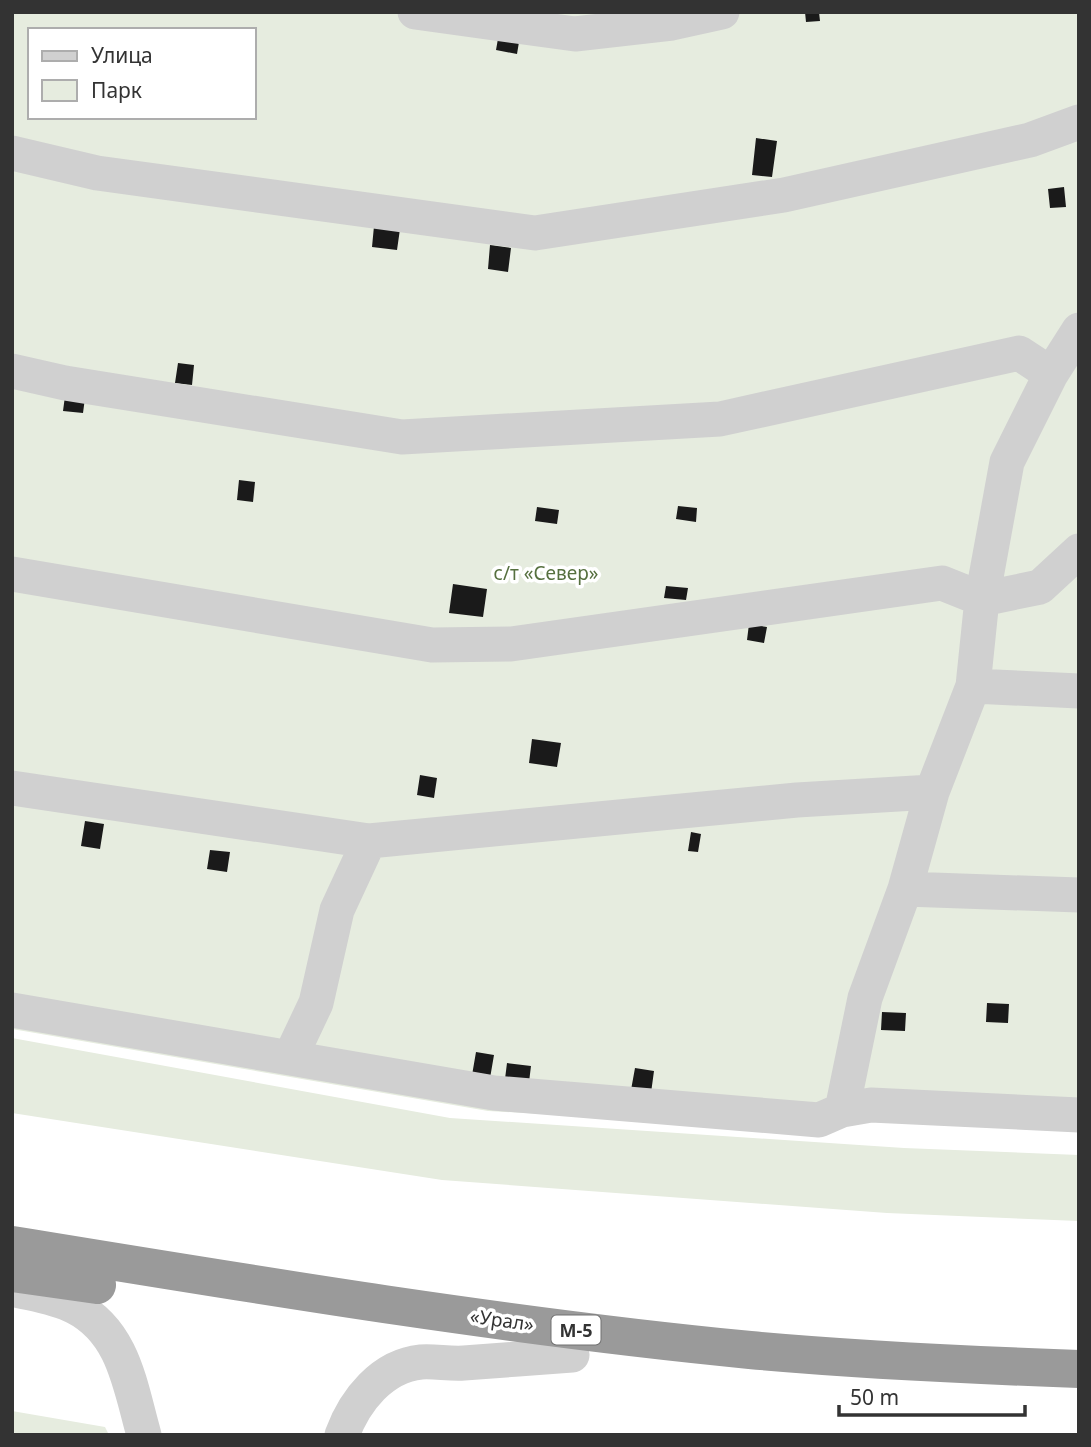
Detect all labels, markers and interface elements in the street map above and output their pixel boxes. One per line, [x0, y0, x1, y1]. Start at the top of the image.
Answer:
legend [28, 28, 256, 119]
text: Улица [91, 41, 153, 69]
text: Парк [91, 76, 142, 104]
park label: с/т «Север» [494, 560, 598, 586]
street label: «Урал» [468, 1303, 536, 1337]
road number: М-5 [552, 1316, 600, 1344]
scale bar [839, 1374, 1024, 1418]
text: 50 m [850, 1383, 899, 1411]

